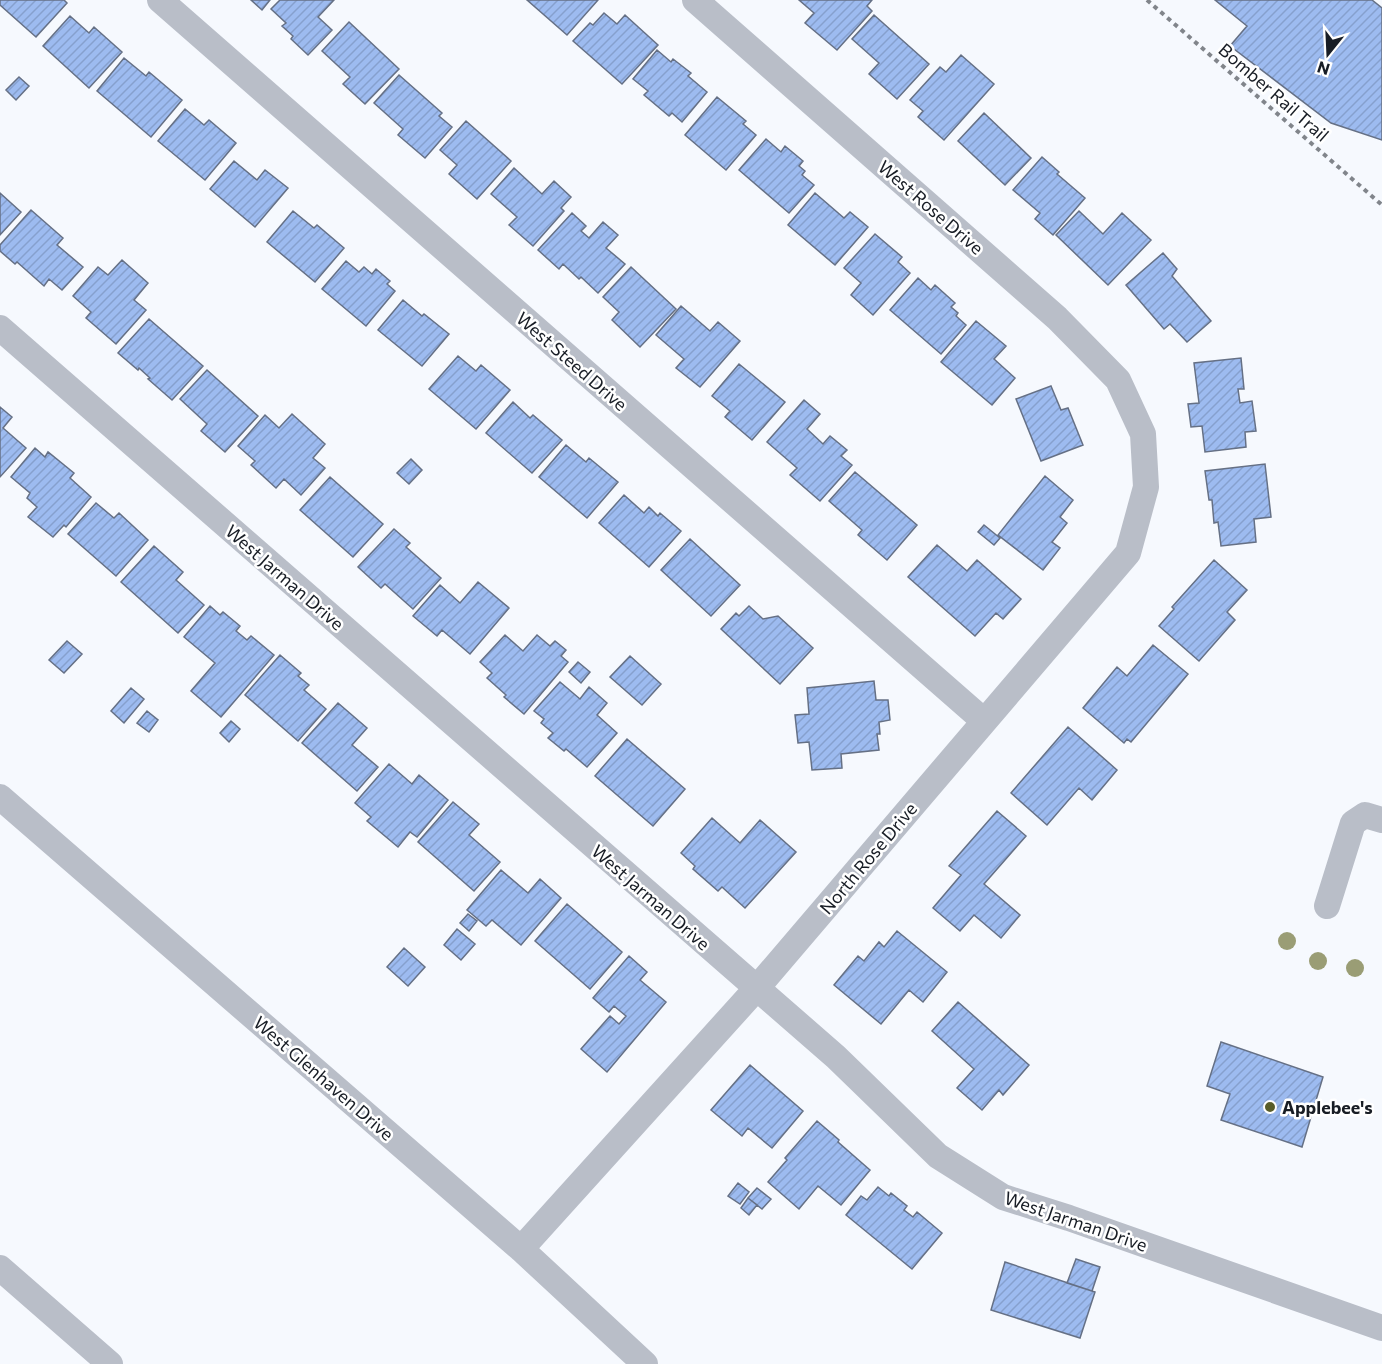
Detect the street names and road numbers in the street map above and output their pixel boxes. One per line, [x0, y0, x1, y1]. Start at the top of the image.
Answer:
street label: Bomber Rail Trail [1214, 38, 1334, 146]
street label: West Rose Drive [874, 155, 988, 259]
street label: West Steed Drive [512, 307, 632, 415]
street label: West Jarman Drive [221, 520, 349, 634]
street label: North Rose Drive [815, 798, 921, 918]
street label: West Jarman Drive [587, 840, 715, 954]
street label: West Glenhaven Drive [249, 1011, 399, 1145]
street label: West Jarman Drive [1002, 1186, 1150, 1256]

